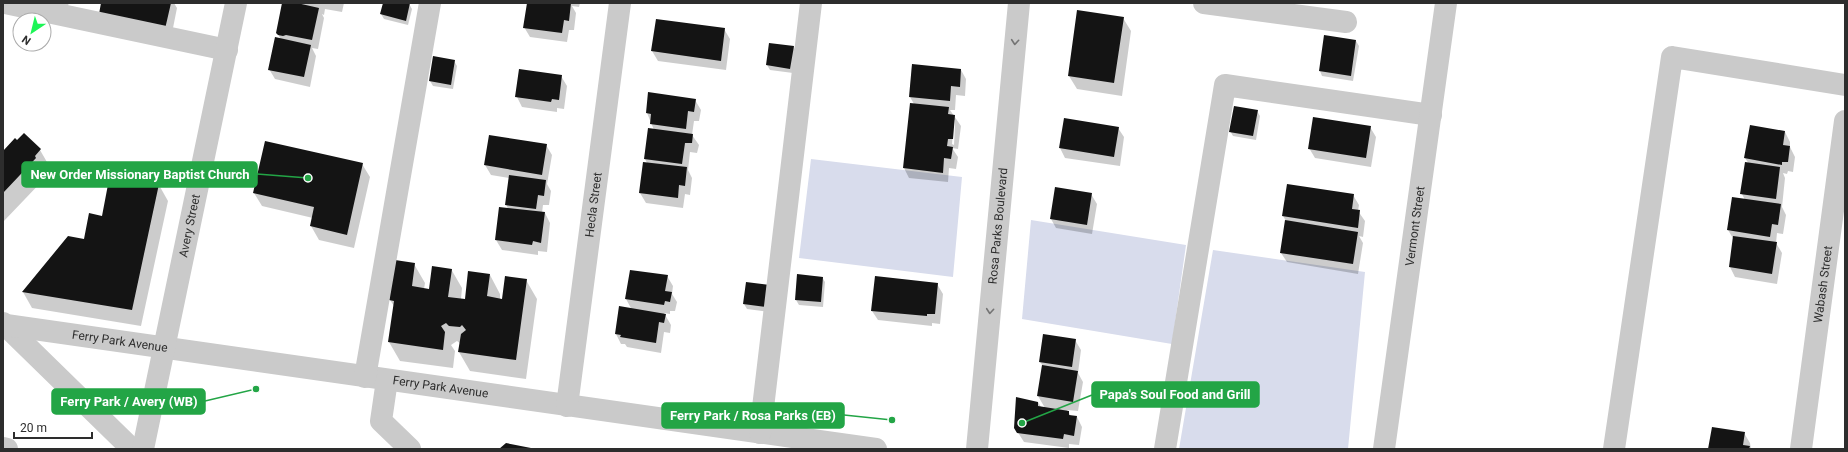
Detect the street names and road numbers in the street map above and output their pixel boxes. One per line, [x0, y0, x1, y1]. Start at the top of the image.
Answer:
street label: Rosa Parks Boulevard [986, 167, 1010, 285]
street label: Hecla Street [582, 171, 605, 238]
street label: Vermont Street [1403, 185, 1427, 267]
street label: Avery Street [176, 193, 203, 259]
street label: Wabash Street [1811, 245, 1835, 324]
street label: Ferry Park Avenue [71, 328, 169, 355]
street label: Ferry Park Avenue [392, 373, 489, 401]

